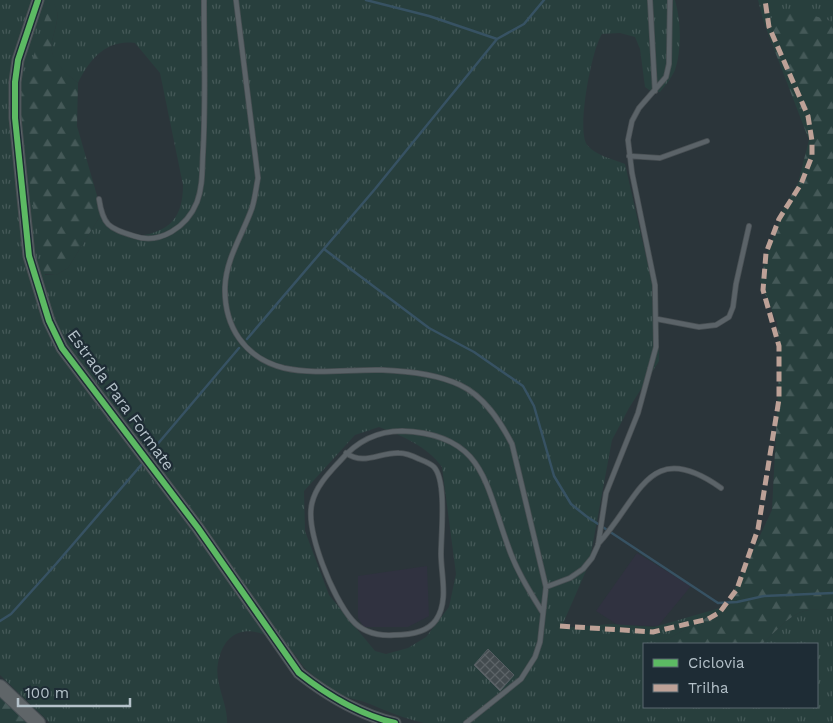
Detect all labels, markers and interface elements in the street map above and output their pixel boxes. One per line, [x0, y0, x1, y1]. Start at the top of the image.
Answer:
street label: Estrada Para Formate [64, 326, 178, 474]
legend [643, 643, 818, 708]
text: Ciclovia [688, 654, 745, 672]
scale bar [18, 676, 130, 708]
text: Trilha [688, 679, 729, 697]
text: 100 m [25, 684, 69, 702]

